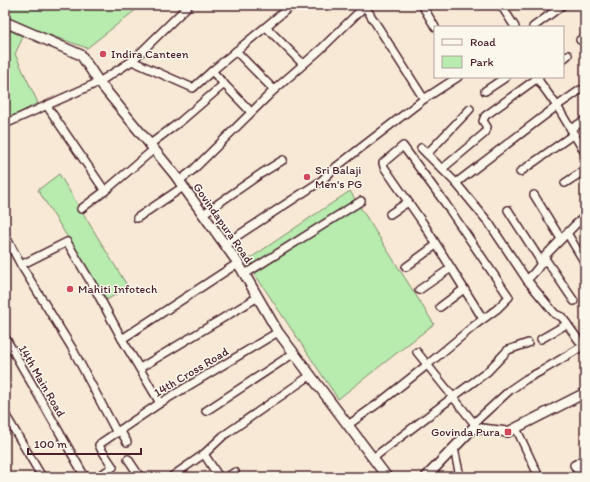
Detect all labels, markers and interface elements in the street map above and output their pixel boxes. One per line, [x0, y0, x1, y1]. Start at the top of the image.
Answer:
legend [434, 26, 564, 78]
text: Road [470, 35, 496, 49]
place label: Indira Canteen [111, 47, 189, 61]
marker: Indira Canteen [98, 49, 108, 59]
text: Park [470, 55, 494, 69]
place label: Sri Balaji Men's PG [315, 163, 362, 191]
marker: Sri Balaji Men's PG [302, 172, 312, 182]
street label: Govindapura Road [190, 180, 256, 266]
place label: Mahiti Infotech [78, 282, 158, 296]
marker: Mahiti Infotech [65, 284, 75, 294]
street label: 14th Main Road [16, 343, 68, 420]
street label: 14th Cross Road [151, 344, 231, 400]
place label: Govinda Pura [431, 425, 500, 439]
marker: Govinda Pura [503, 427, 513, 437]
scale bar [28, 430, 141, 456]
text: 100 m [34, 437, 67, 451]

